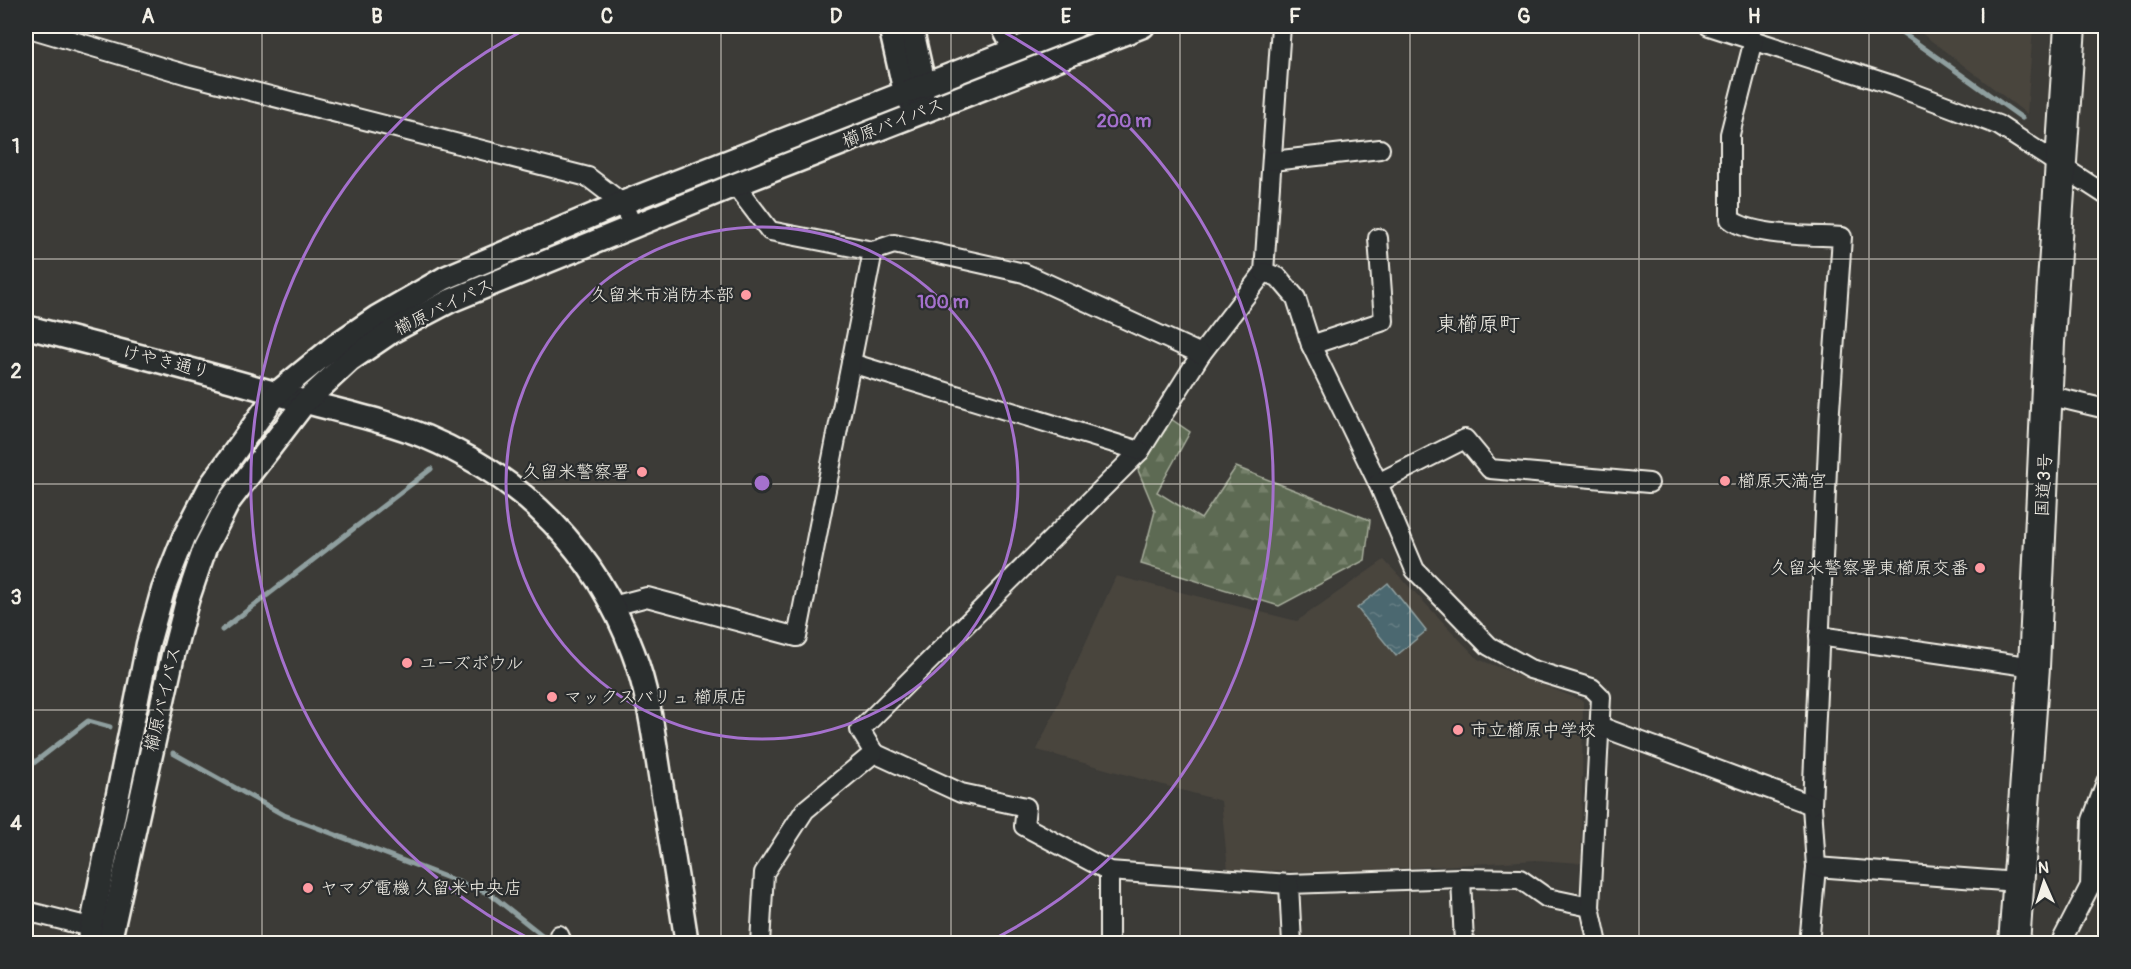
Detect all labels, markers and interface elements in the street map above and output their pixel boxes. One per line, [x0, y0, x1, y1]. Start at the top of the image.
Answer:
text: A [142, 4, 155, 29]
text: B [371, 4, 383, 29]
text: C [601, 4, 613, 29]
text: D [830, 4, 843, 29]
text: E [1061, 4, 1072, 29]
text: F [1289, 4, 1301, 29]
text: G [1517, 4, 1531, 29]
text: H [1748, 4, 1761, 29]
text: I [1980, 4, 1986, 29]
street label: 櫛原バイパス [839, 93, 947, 153]
text: 200 m [1097, 110, 1151, 133]
text: 1 [12, 134, 20, 159]
street label: 櫛原バイパス [391, 273, 497, 341]
place label: 久留米市消防本部 [590, 284, 734, 307]
marker: 久留米市消防本部 [739, 288, 753, 302]
text: 100 m [917, 291, 969, 314]
district label: 東櫛原町 [1436, 311, 1520, 338]
street label: けやき通り [120, 340, 212, 384]
text: 2 [10, 359, 22, 384]
street label: 国道3号 [2031, 452, 2057, 518]
place label: 久留米警察署 [522, 461, 630, 484]
marker: 久留米警察署 [635, 465, 649, 479]
place label: 櫛原天満宮 [1737, 470, 1827, 493]
centre of rings [752, 473, 772, 493]
marker: 櫛原天満宮 [1718, 474, 1732, 488]
place label: 久留米警察署東櫛原交番 [1770, 557, 1968, 580]
marker: 久留米警察署東櫛原交番 [1973, 561, 1987, 575]
text: 3 [10, 585, 22, 610]
street label: 櫛原バイパス [140, 644, 186, 754]
place label: ユーズボウル [419, 652, 523, 675]
marker: ユーズボウル [400, 656, 414, 670]
place label: マックスバリュ 櫛原店 [564, 686, 748, 709]
marker: マックスバリュ 櫛原店 [545, 690, 559, 704]
place label: 市立櫛原中学校 [1470, 719, 1596, 742]
marker: 市立櫛原中学校 [1451, 723, 1465, 737]
text: 4 [10, 811, 22, 836]
north arrow [2014, 852, 2074, 912]
text: N [2037, 858, 2049, 878]
place label: ヤマダ電機 久留米中央店 [320, 877, 522, 900]
marker: ヤマダ電機 久留米中央店 [301, 881, 315, 895]

